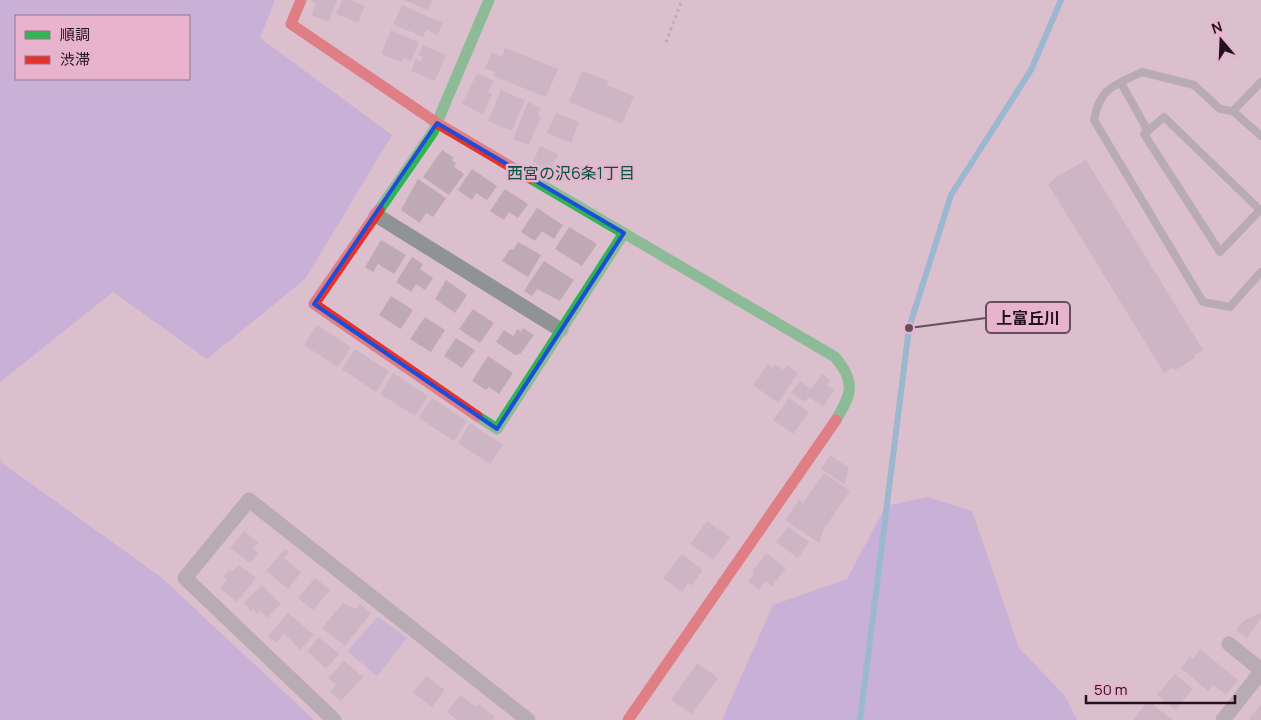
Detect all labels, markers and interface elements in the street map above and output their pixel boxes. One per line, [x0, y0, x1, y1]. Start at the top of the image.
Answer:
legend [15, 15, 190, 80]
north arrow [1196, 15, 1246, 65]
text: N [1209, 17, 1224, 38]
text: 順調 [60, 24, 90, 45]
text: 渋滞 [60, 49, 90, 70]
district label: 西宮の沢6条1丁目 [507, 162, 635, 184]
callout: 上富丘川 [986, 302, 1070, 333]
text: 上富丘川 [996, 307, 1060, 329]
scale bar [1086, 672, 1235, 704]
text: 50 m [1094, 679, 1128, 700]

